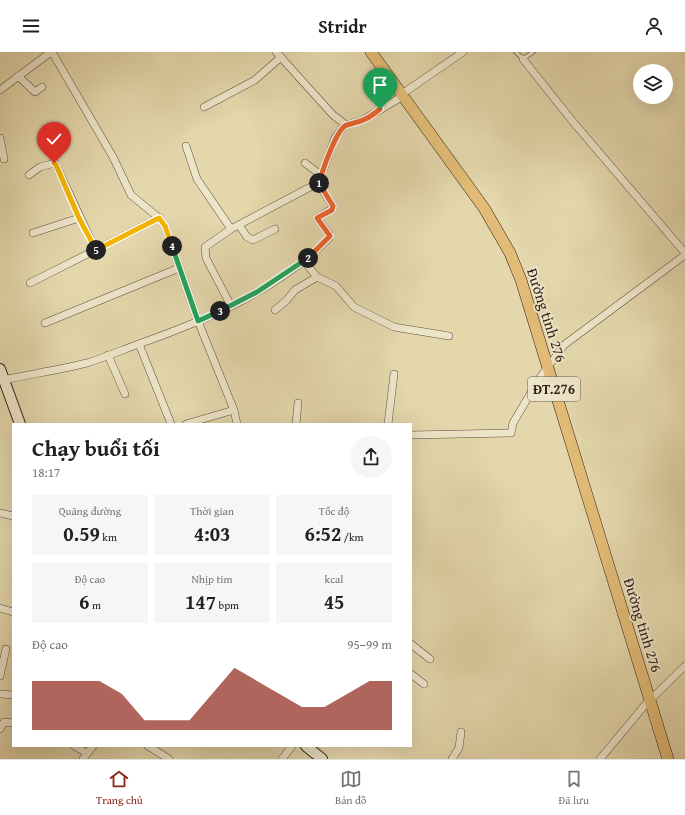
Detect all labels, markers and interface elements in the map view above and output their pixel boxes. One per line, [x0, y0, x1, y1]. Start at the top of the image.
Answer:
text: Stridr [318, 13, 367, 40]
icon: menu [20, 15, 42, 37]
icon: person [643, 15, 665, 37]
map controls [633, 64, 673, 104]
button: layers [633, 64, 673, 104]
pin [363, 68, 397, 109]
icon: arrive [369, 74, 391, 96]
pin [37, 122, 71, 163]
icon: check [43, 128, 65, 150]
pin: 1 [309, 173, 329, 193]
text: 1 [316, 175, 322, 191]
pin: 4 [162, 236, 182, 256]
text: 4 [169, 238, 175, 254]
pin: 5 [86, 240, 106, 260]
text: 5 [93, 242, 99, 258]
pin: 2 [298, 248, 318, 268]
text: 2 [305, 250, 311, 266]
street label: Đường tỉnh 276 [522, 265, 572, 365]
pin: 3 [210, 301, 230, 321]
text: 3 [217, 303, 223, 319]
road number: ĐT.276 [528, 377, 580, 401]
text: Chạy buổi tối [32, 432, 160, 464]
button: share [350, 436, 392, 478]
text: 18:17 [32, 463, 60, 482]
text: Quãng đường [59, 503, 121, 519]
text: Thời gian [190, 503, 234, 519]
text: Tốc độ [319, 503, 349, 519]
text: 0.59 [63, 519, 100, 548]
text: 4:03 [194, 519, 230, 548]
text: 6:52 [305, 519, 341, 548]
text: km [100, 529, 117, 545]
text: /km [341, 529, 363, 545]
text: Độ cao [75, 571, 105, 587]
text: Nhịp tim [192, 571, 232, 587]
text: kcal [325, 571, 343, 587]
street label: Đường tỉnh 276 [619, 575, 667, 675]
text: 6 [79, 587, 89, 616]
text: 147 [185, 587, 216, 616]
text: 45 [324, 587, 344, 616]
text: m [89, 597, 101, 613]
text: bpm [216, 597, 239, 613]
text: Độ cao [32, 635, 68, 654]
text: 95–99 m [347, 635, 392, 654]
tab: Trang chủ [96, 768, 143, 808]
tab: Bản đồ [335, 768, 366, 808]
tab: Đã lưu [559, 768, 589, 808]

